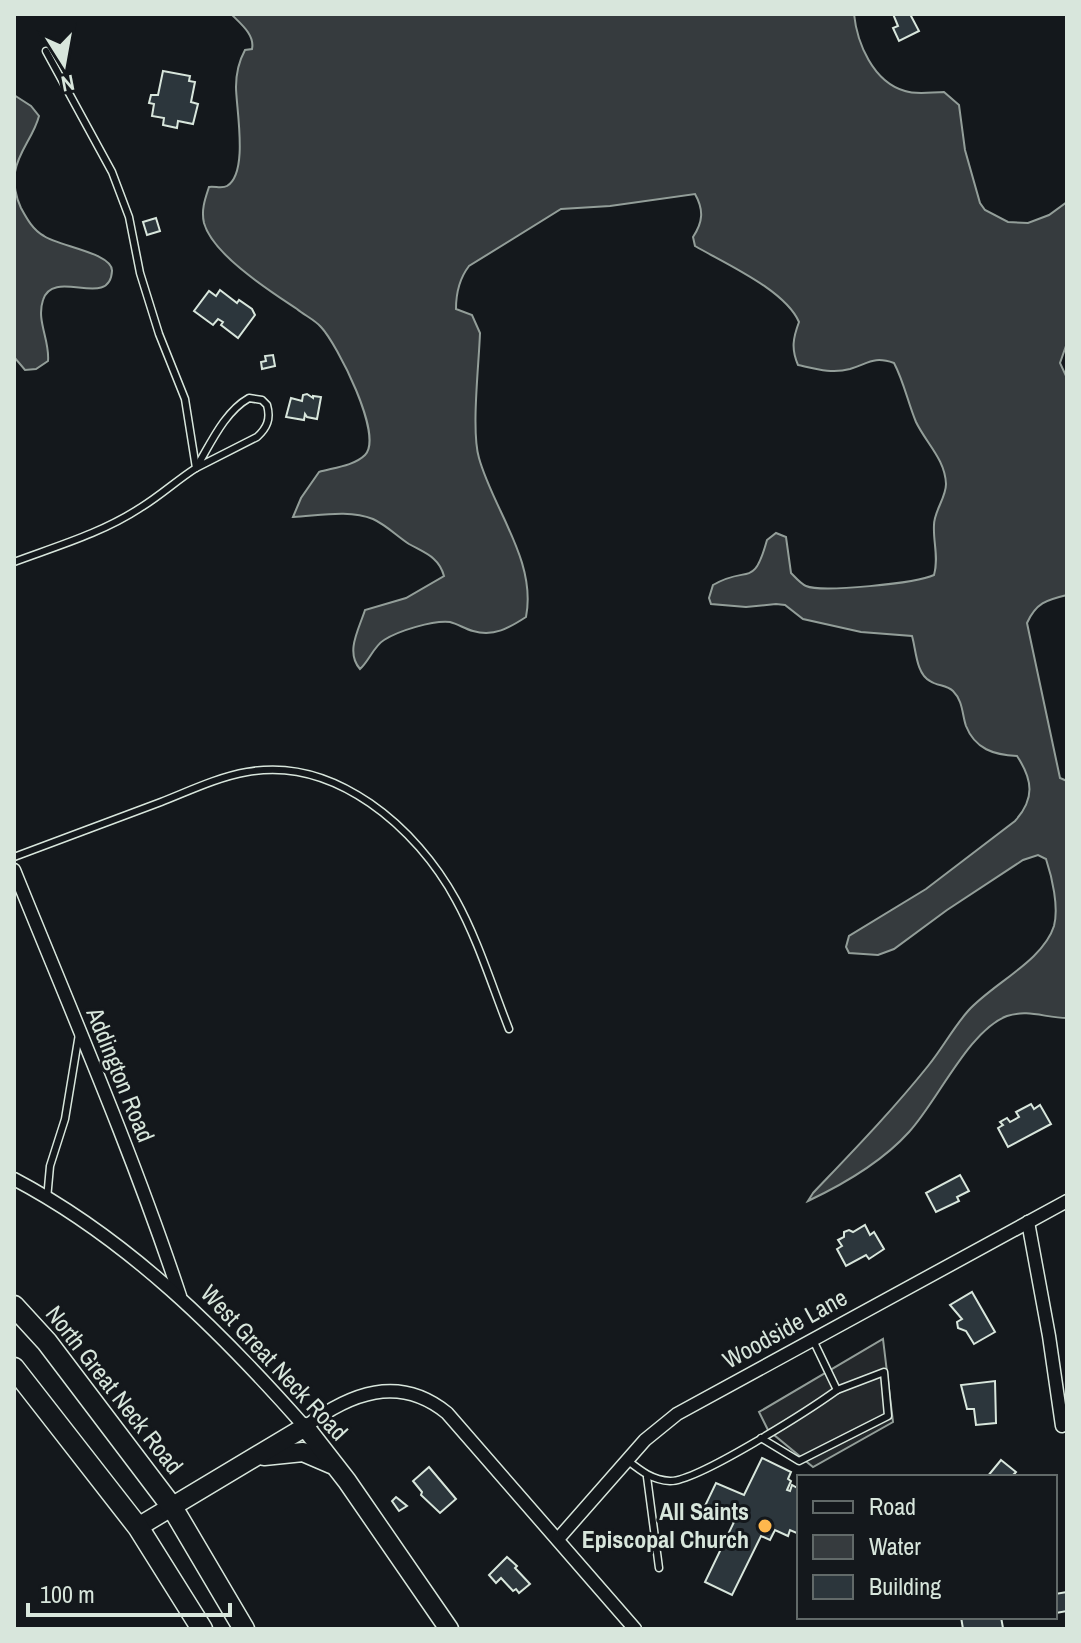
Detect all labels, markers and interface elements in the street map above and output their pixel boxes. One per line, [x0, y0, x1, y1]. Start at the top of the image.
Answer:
north arrow [24, 24, 104, 104]
text: N [59, 68, 77, 100]
street label: Addington Road [79, 1002, 162, 1147]
street label: West Great Neck Road [194, 1278, 355, 1447]
street label: Woodside Lane [717, 1281, 852, 1375]
street label: North Great Neck Road [39, 1299, 191, 1480]
legend [797, 1475, 1057, 1619]
text: Road [869, 1490, 916, 1522]
place label: All Saints Episcopal Church [582, 1495, 749, 1555]
marker: All Saints Episcopal Church [756, 1517, 774, 1535]
text: Water [869, 1530, 921, 1562]
scale bar [28, 1567, 230, 1617]
text: Building [869, 1570, 941, 1602]
text: 100 m [40, 1578, 95, 1610]

